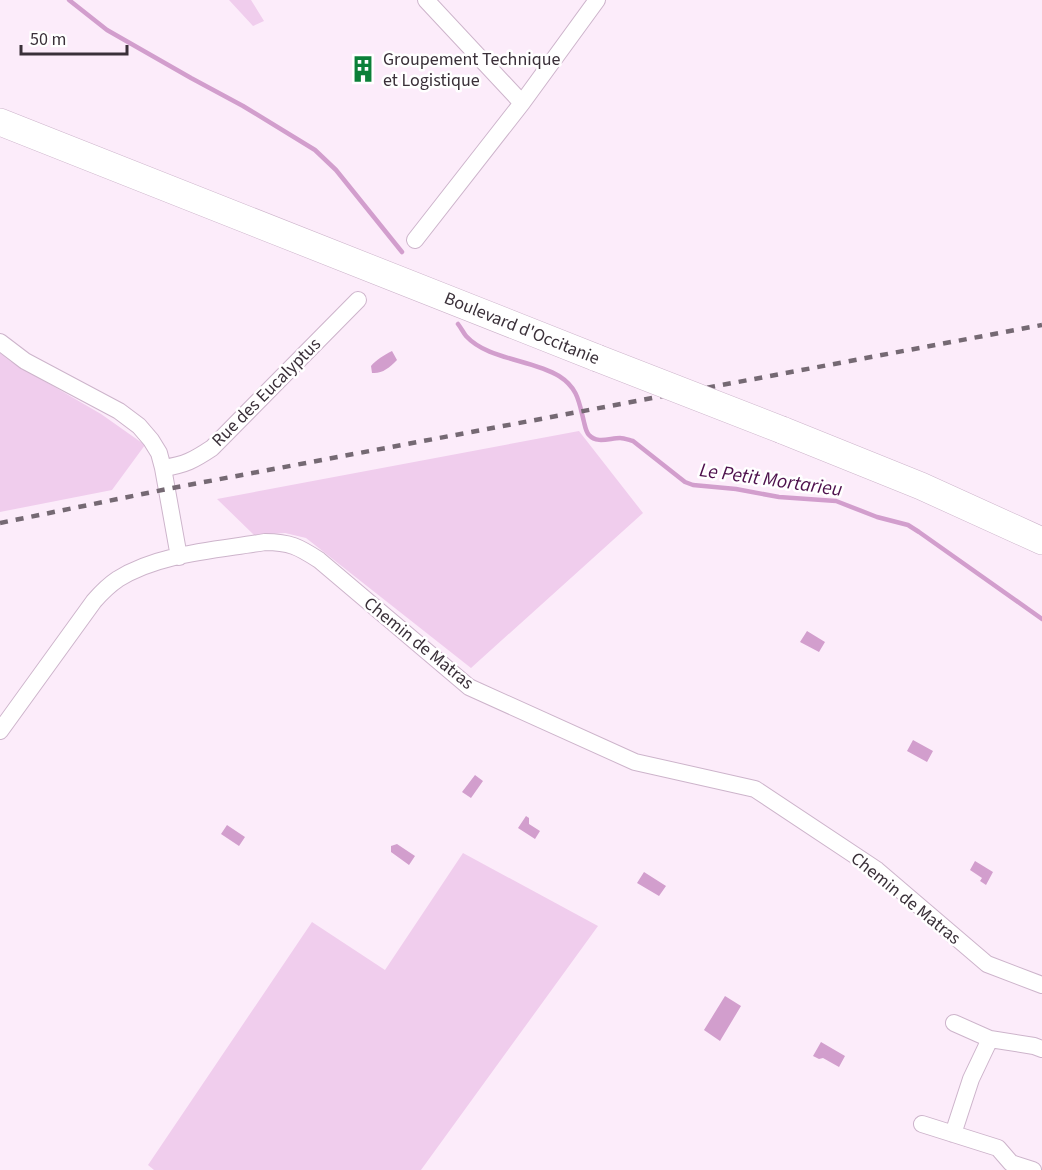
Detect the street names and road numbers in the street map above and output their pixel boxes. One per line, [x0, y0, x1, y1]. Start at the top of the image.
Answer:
street label: Boulevard d'Occitanie [440, 286, 603, 371]
street label: Rue des Eucalyptus [206, 332, 326, 452]
street label: Chemin de Matras [358, 591, 479, 696]
street label: Chemin de Matras [845, 846, 966, 951]

